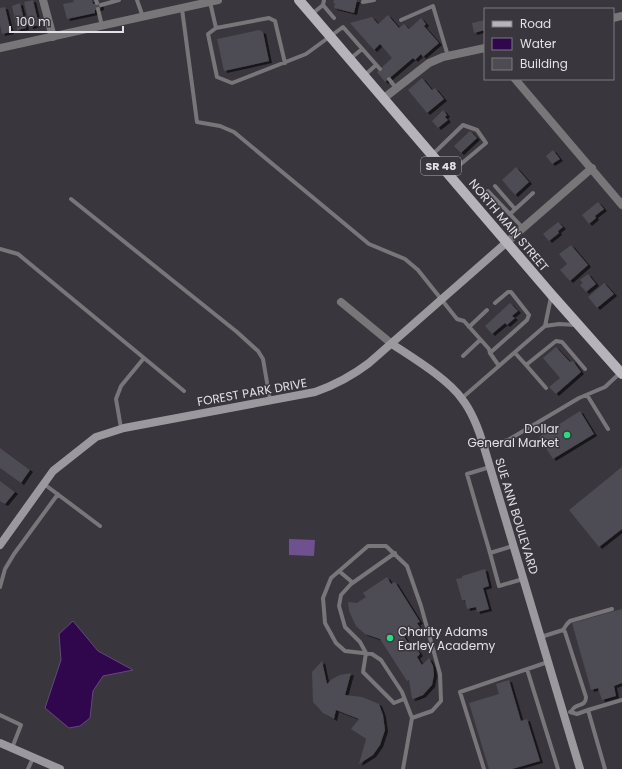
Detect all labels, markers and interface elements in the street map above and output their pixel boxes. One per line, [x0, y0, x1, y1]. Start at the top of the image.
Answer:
scale bar [10, 8, 123, 34]
legend [484, 8, 614, 80]
text: 100 m [16, 13, 50, 30]
text: Road [520, 15, 551, 32]
text: Water [520, 35, 557, 52]
text: Building [520, 55, 568, 72]
road number: SR 48 [421, 157, 461, 175]
street label: NORTH MAIN STREET [465, 175, 553, 275]
street label: FOREST PARK DRIVE [196, 374, 308, 410]
place label: Dollar General Market [467, 420, 560, 451]
marker: Dollar General Market [562, 430, 572, 440]
street label: SUE ANN BOULEVARD [491, 456, 543, 576]
place label: Charity Adams Earley Academy [398, 623, 495, 654]
marker: Charity Adams Earley Academy [385, 633, 395, 643]

